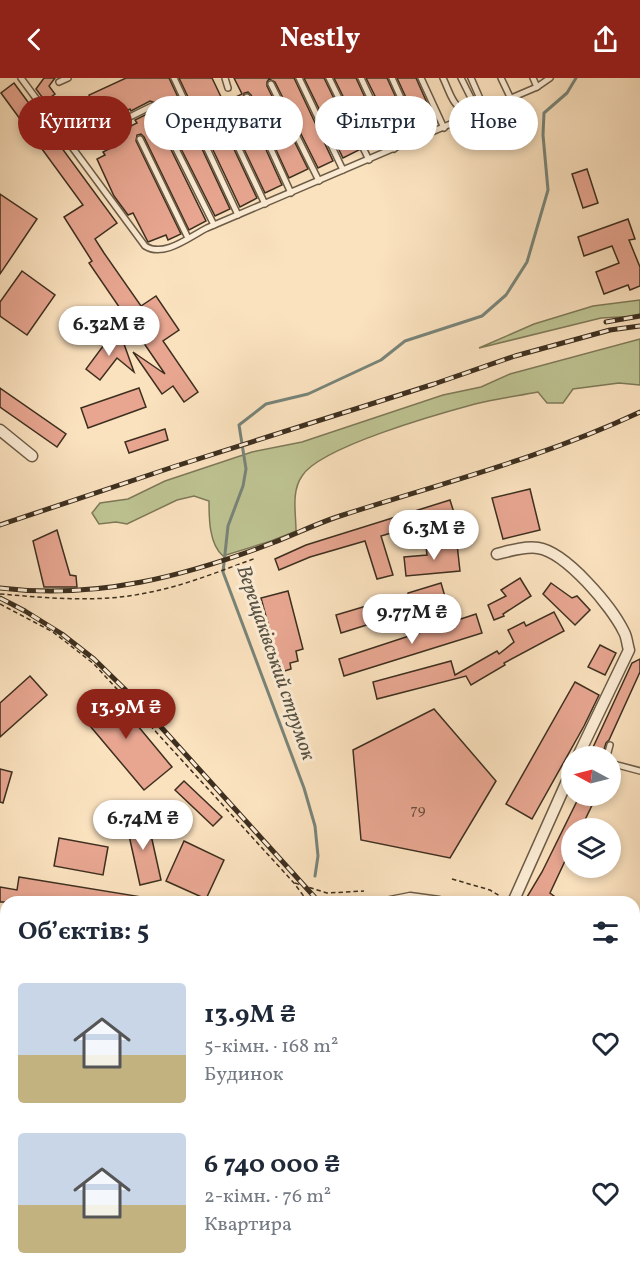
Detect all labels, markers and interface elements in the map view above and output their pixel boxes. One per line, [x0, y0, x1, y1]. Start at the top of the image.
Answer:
text: Nestly [280, 20, 360, 58]
icon: back [18, 23, 51, 56]
icon: share [589, 23, 622, 56]
chip: Купити [18, 96, 132, 150]
chip: Орендувати [144, 96, 303, 150]
chip: Фільтри [315, 96, 437, 150]
chip: Нове [449, 96, 538, 150]
pin: 6.32M ₴ [54, 306, 164, 357]
text: 6.32M ₴ [73, 311, 145, 339]
pin: 6.3M ₴ [385, 510, 483, 561]
text: 6.3M ₴ [403, 515, 465, 543]
water label: Верещаківський струмок [228, 562, 322, 765]
pin: 9.77M ₴ [357, 594, 467, 645]
text: 9.77M ₴ [376, 599, 448, 627]
pin: 13.9M ₴ [71, 689, 181, 740]
text: 13.9M ₴ [91, 694, 161, 722]
north arrow [561, 746, 621, 806]
map controls [561, 746, 621, 878]
pin: 6.74M ₴ [88, 800, 198, 851]
house number: 79 [411, 800, 426, 821]
text: 6.74M ₴ [107, 805, 179, 833]
button: layers [561, 818, 621, 878]
text: Об’єктів: 5 [18, 914, 149, 950]
icon: filters [589, 916, 622, 949]
text: 13.9M ₴ [204, 997, 296, 1033]
icon: home [66, 1007, 138, 1079]
icon: heart [589, 1027, 622, 1060]
text: 5-кімн. · 168 m² [204, 1033, 338, 1061]
text: Будинок [204, 1061, 284, 1089]
text: 6 740 000 ₴ [204, 1147, 340, 1183]
icon: home [66, 1157, 138, 1229]
icon: heart [589, 1177, 622, 1210]
text: 2-кімн. · 76 m² [204, 1183, 331, 1211]
text: Квартира [204, 1211, 292, 1239]

